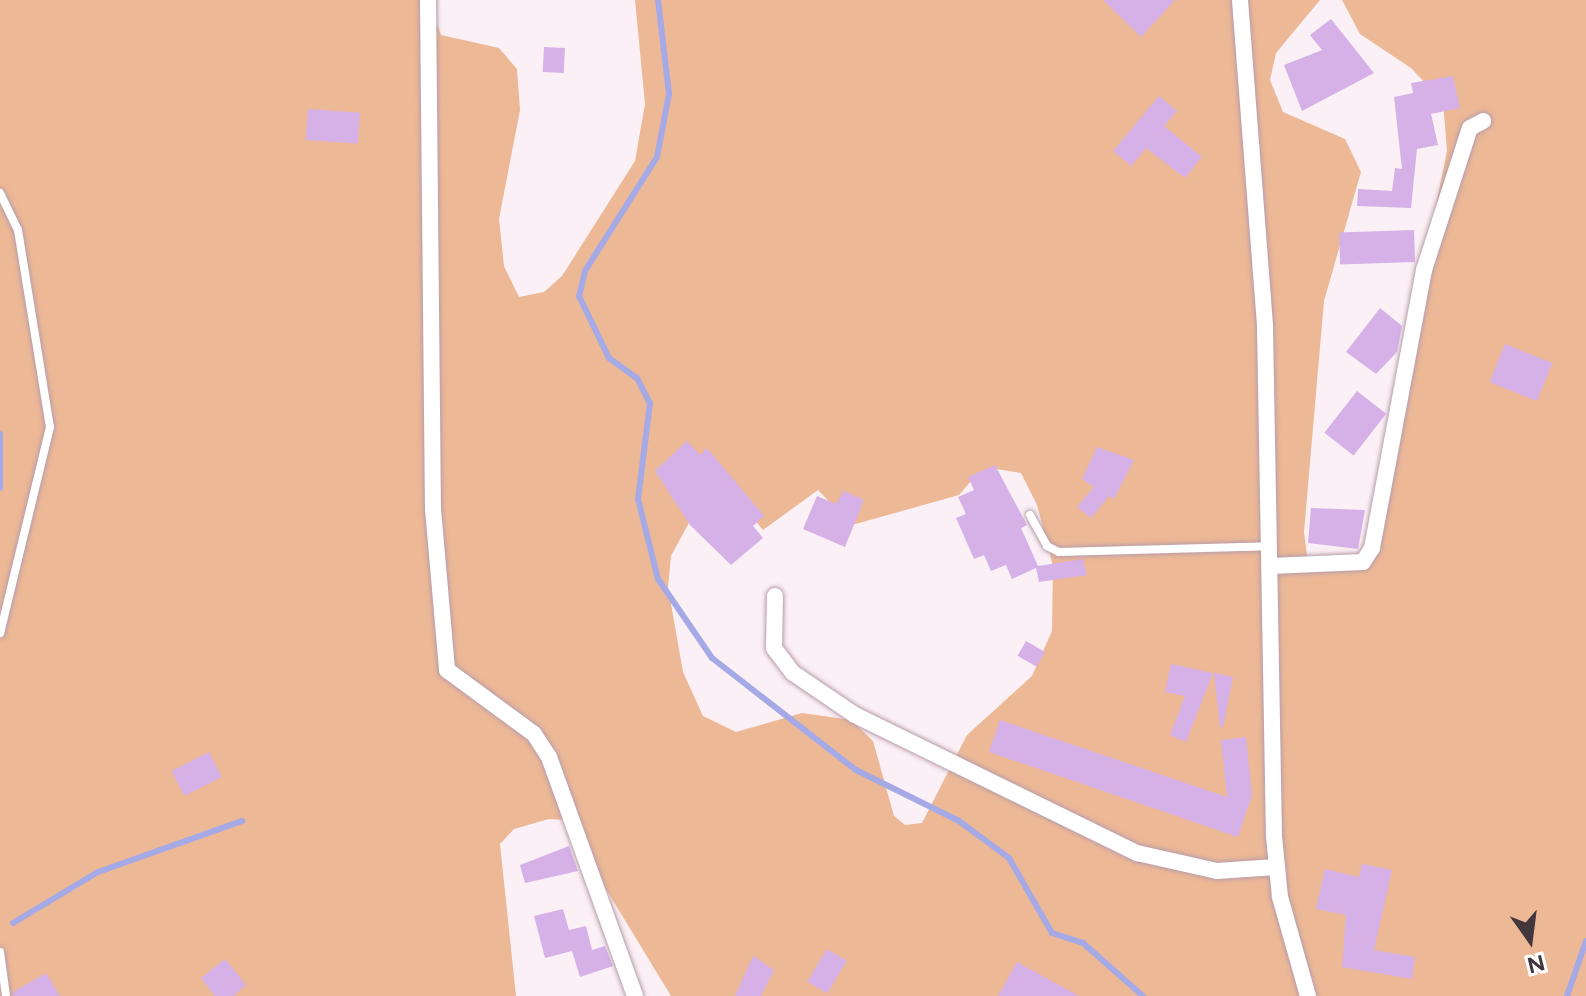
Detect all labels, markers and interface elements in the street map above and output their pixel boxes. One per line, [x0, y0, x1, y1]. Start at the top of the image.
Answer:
north arrow [1490, 900, 1570, 980]
text: N [1524, 949, 1547, 979]

